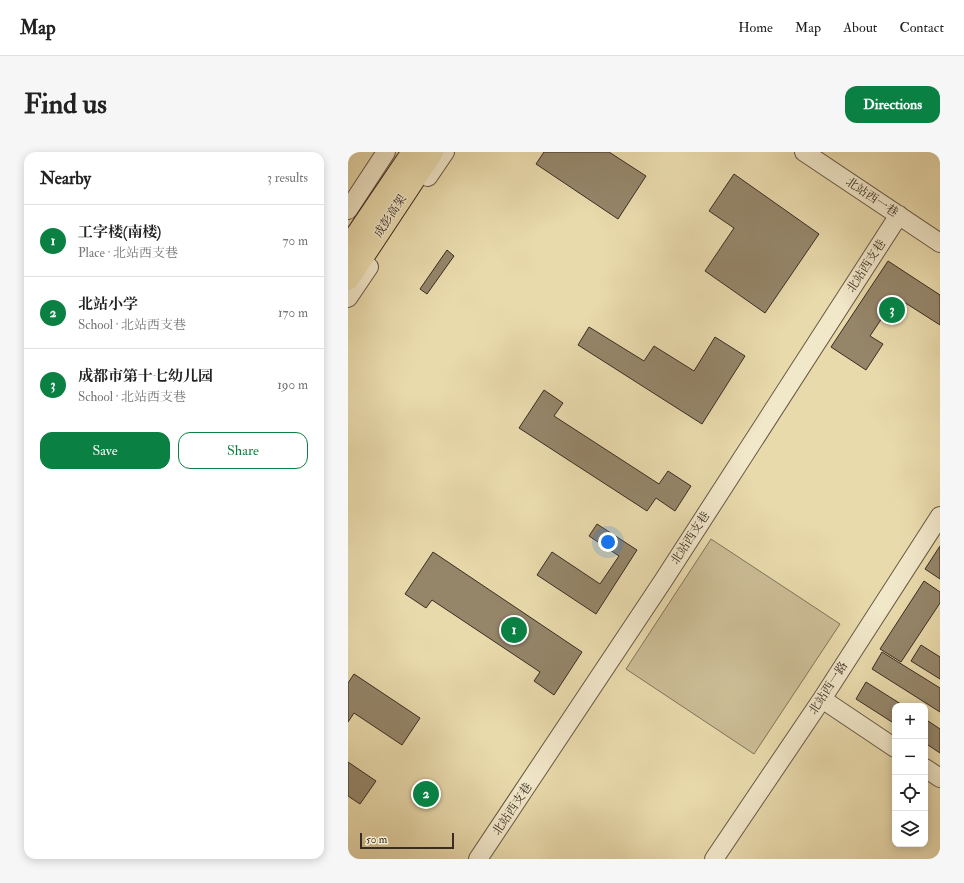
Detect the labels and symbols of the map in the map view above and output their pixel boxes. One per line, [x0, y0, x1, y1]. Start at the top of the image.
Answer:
street label: 北站西一巷 [843, 174, 901, 220]
street label: 成彭高架 [371, 192, 410, 240]
street label: 北站西支巷 [844, 237, 889, 296]
pin: 3 [879, 295, 905, 325]
street label: 北站西支巷 [668, 509, 713, 568]
your location [598, 532, 618, 552]
pin: 1 [501, 615, 527, 645]
street label: 北站西一路 [806, 659, 851, 718]
pin: 2 [413, 779, 439, 809]
street label: 北站西支巷 [489, 780, 535, 838]
scale bar [360, 831, 454, 850]

